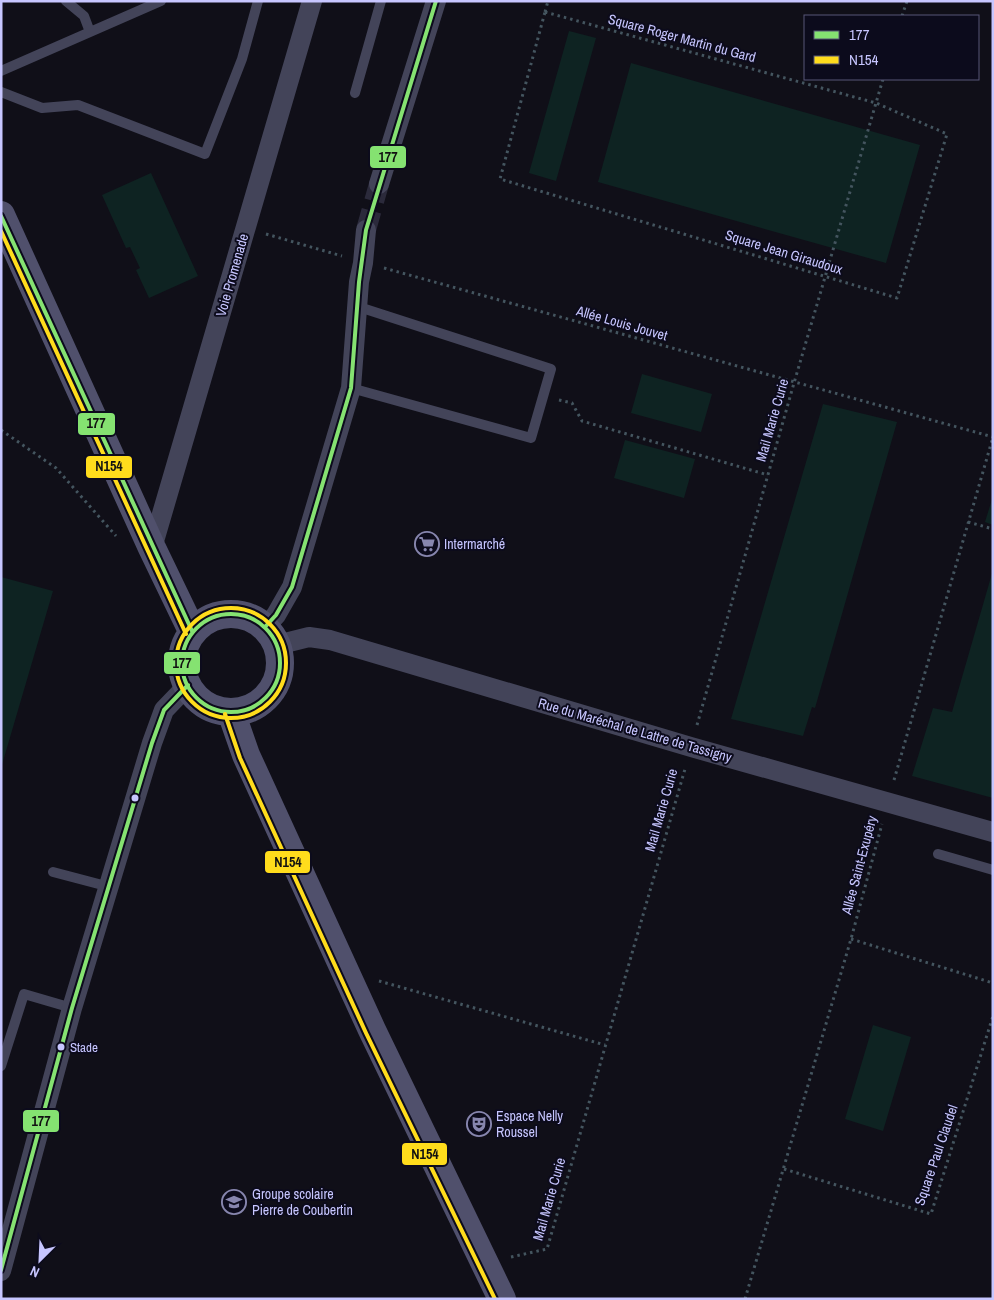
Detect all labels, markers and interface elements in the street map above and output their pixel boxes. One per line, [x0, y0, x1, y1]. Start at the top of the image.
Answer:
street label: Square Roger Martin du Gard [606, 10, 758, 66]
legend [804, 15, 979, 80]
text: 177 [849, 24, 870, 45]
text: N154 [849, 49, 879, 70]
line badge: 177 [369, 145, 407, 169]
text: 177 [378, 148, 398, 166]
street label: Square Jean Giraudoux [723, 226, 845, 279]
street label: Voie Promenade [212, 231, 252, 319]
street label: Allée Louis Jouvet [573, 301, 670, 345]
street label: Mail Marie Curie [752, 376, 792, 464]
line badge: 177 [77, 412, 116, 436]
text: 177 [86, 414, 106, 432]
line badge: N154 [85, 455, 133, 479]
text: N154 [95, 457, 123, 475]
supermarket icon: Intermarché [414, 531, 440, 557]
place label: Intermarché [444, 535, 505, 553]
line badge: 177 [163, 651, 201, 675]
text: 177 [172, 654, 192, 672]
street label: Rue du Maréchal de Lattre de Tassigny [536, 694, 734, 766]
street label: Mail Marie Curie [641, 766, 681, 854]
unlabelled marker [130, 793, 140, 803]
street label: Allée Saint-Exupéry [837, 813, 881, 917]
line badge: N154 [264, 850, 311, 874]
text: N154 [274, 853, 302, 871]
place label: Stade [70, 1039, 98, 1056]
marker: Stade [56, 1042, 66, 1052]
street label: Square Paul Claudel [910, 1102, 962, 1208]
place label: Espace Nelly Roussel [496, 1107, 563, 1141]
line badge: 177 [22, 1109, 60, 1133]
theatre icon: Espace Nelly Roussel [466, 1111, 492, 1137]
text: 177 [31, 1112, 51, 1130]
line badge: N154 [401, 1142, 448, 1166]
text: N154 [411, 1145, 439, 1163]
street label: Mail Marie Curie [529, 1155, 569, 1243]
place label: Groupe scolaire Pierre de Coubertin [252, 1185, 353, 1219]
school or university icon: Groupe scolaire Pierre de Coubertin [221, 1189, 247, 1215]
north arrow [15, 1235, 65, 1285]
text: N [27, 1262, 42, 1282]

